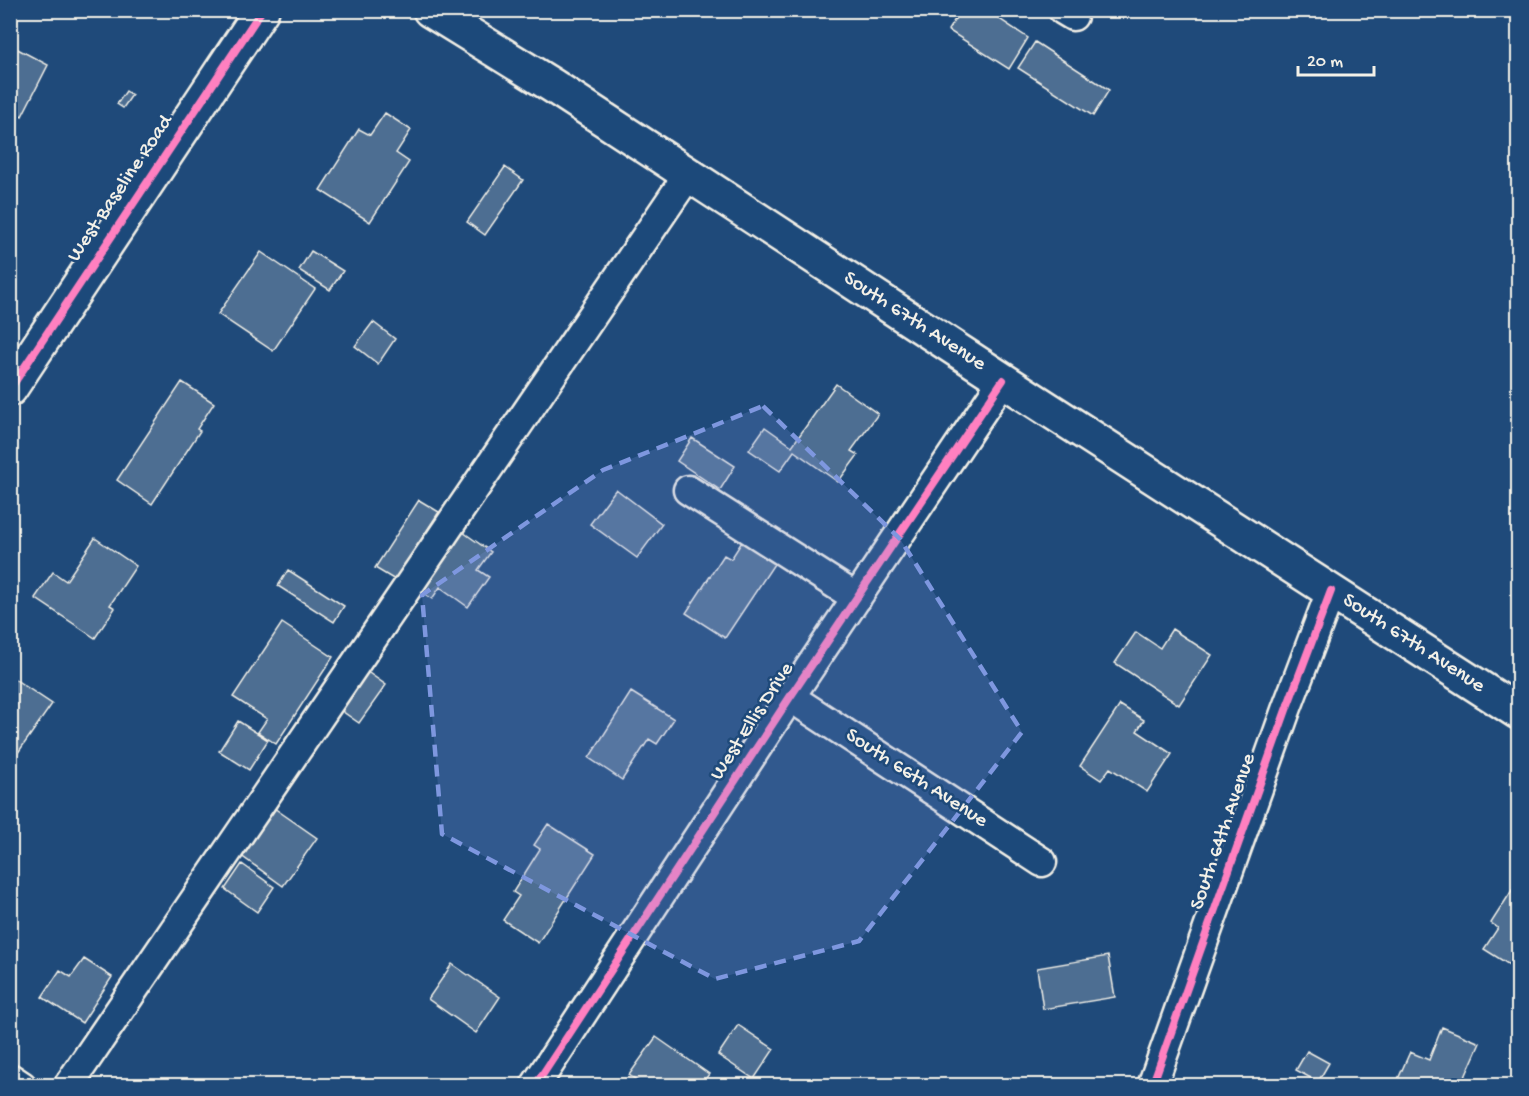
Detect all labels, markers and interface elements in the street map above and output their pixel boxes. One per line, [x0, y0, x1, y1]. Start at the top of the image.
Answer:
scale bar [1298, 39, 1374, 77]
text: 20 m [1307, 52, 1343, 73]
street label: West Baseline Road [63, 109, 180, 267]
street label: South 67th Avenue [838, 267, 991, 378]
street label: South 67th Avenue [1337, 589, 1490, 700]
street label: West Ellis Drive [706, 657, 801, 786]
street label: South 66th Avenue [840, 724, 993, 835]
street label: South 64th Avenue [1186, 749, 1263, 914]

